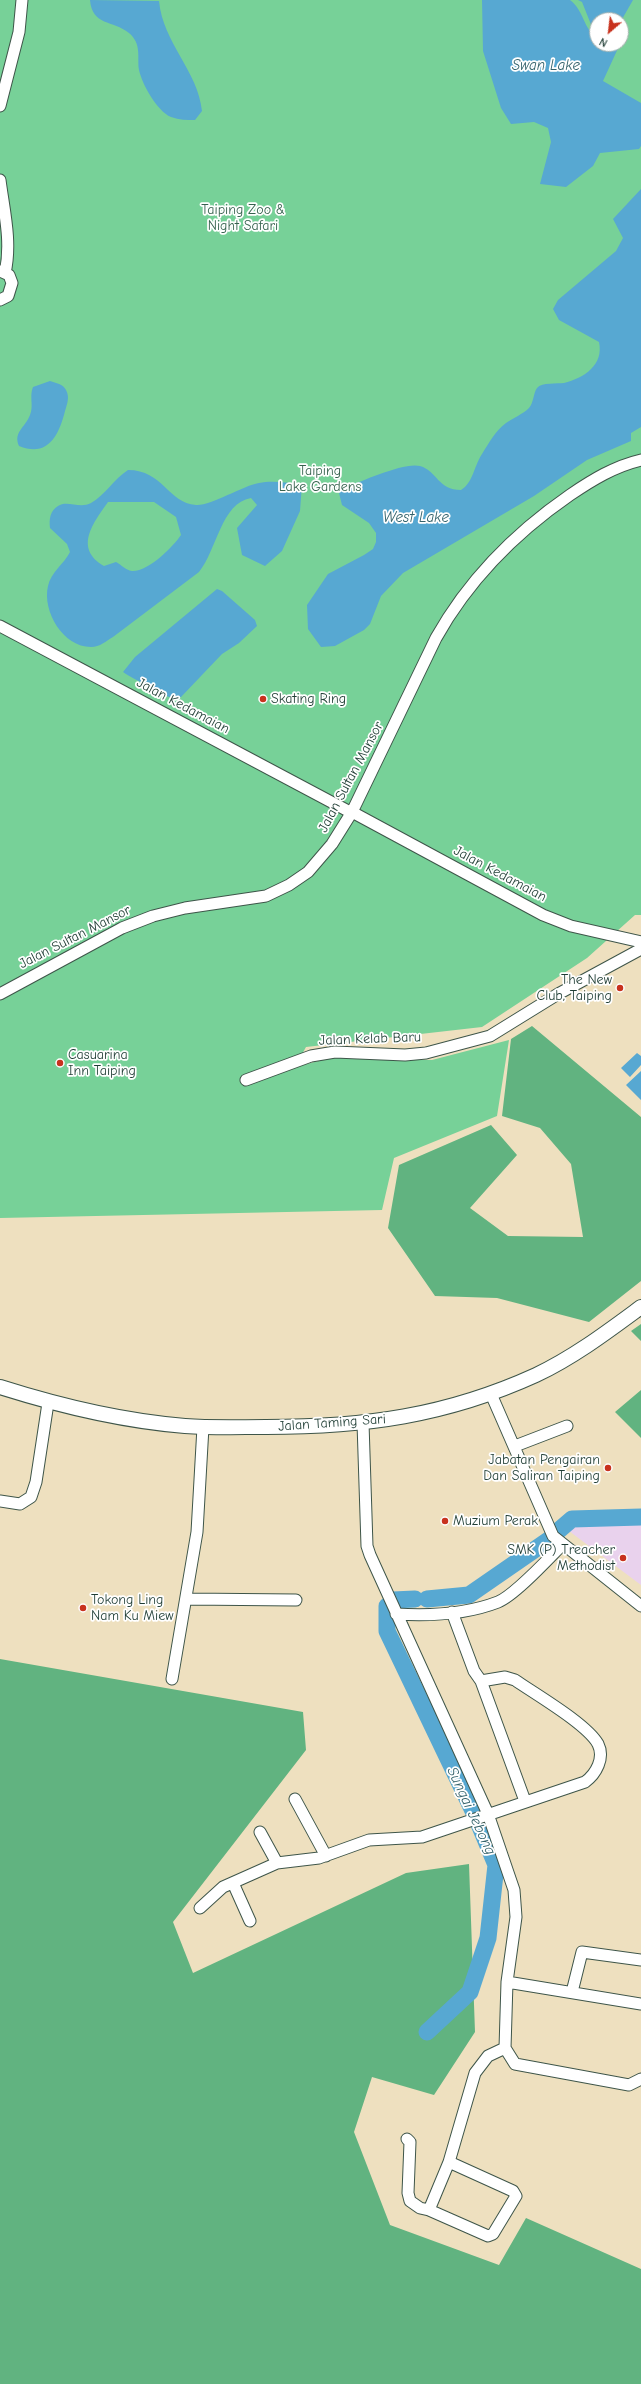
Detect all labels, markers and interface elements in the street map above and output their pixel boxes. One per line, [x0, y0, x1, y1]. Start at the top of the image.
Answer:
north arrow [589, 12, 629, 52]
text: N [597, 35, 610, 50]
water label: Swan Lake [512, 57, 580, 75]
park label: Taiping Zoo & Night Safari [201, 202, 285, 234]
park label: Taiping Lake Gardens [279, 463, 361, 496]
water label: West Lake [383, 509, 449, 527]
street label: Jalan Kedamaian [134, 674, 232, 738]
place label: Skating Ring [271, 691, 346, 707]
marker: Skating Ring [258, 694, 268, 704]
street label: Jalan Sultan Mansor [315, 719, 387, 835]
street label: Jalan Kedamaian [451, 842, 549, 906]
street label: Jalan Sultan Mansor [16, 902, 134, 972]
place label: The New Club, Taiping [537, 972, 612, 1004]
marker: The New Club, Taiping [615, 983, 625, 993]
street label: Jalan Kelab Baru [319, 1029, 421, 1049]
place label: Casuarina Inn Taiping [68, 1047, 136, 1080]
marker: Casuarina Inn Taiping [55, 1058, 65, 1068]
street label: Jalan Taming Sari [278, 1411, 386, 1435]
place label: Jabatan Pengairan Dan Saliran Taiping [483, 1452, 600, 1484]
marker: Jabatan Pengairan Dan Saliran Taiping [603, 1463, 613, 1473]
place label: Muzium Perak [453, 1513, 538, 1529]
marker: Muzium Perak [440, 1516, 450, 1526]
place label: SMK (P) Treacher Methodist [507, 1542, 615, 1574]
marker: SMK (P) Treacher Methodist [618, 1553, 628, 1563]
place label: Tokong Ling Nam Ku Miew [91, 1592, 174, 1624]
marker: Tokong Ling Nam Ku Miew [78, 1603, 88, 1613]
water label: Sungai Jebong [443, 1764, 499, 1858]

